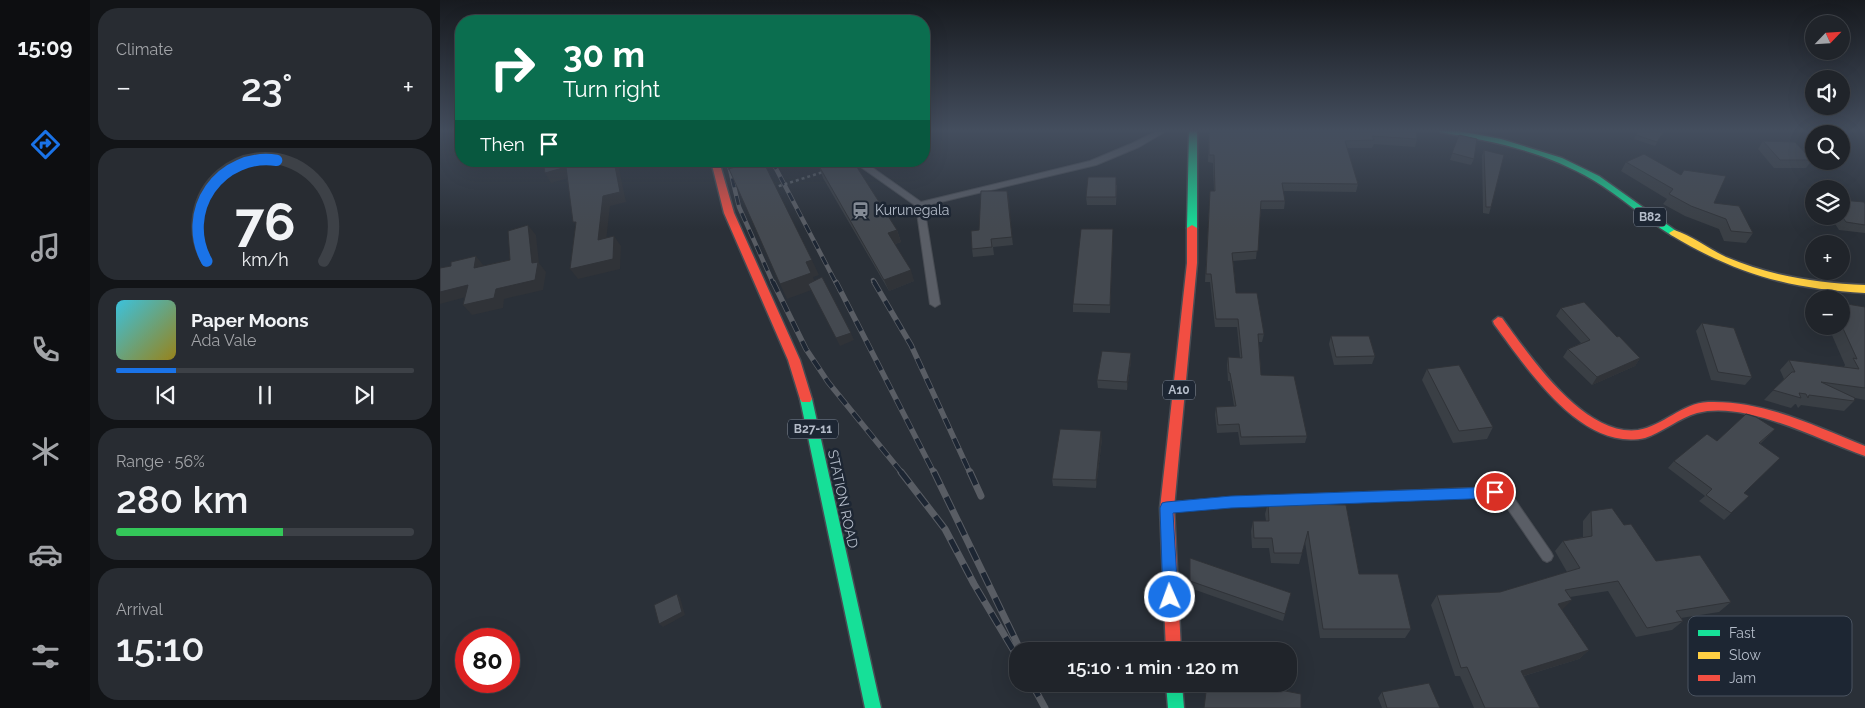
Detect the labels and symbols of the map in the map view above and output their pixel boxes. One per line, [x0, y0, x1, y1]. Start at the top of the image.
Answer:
north arrow [1805, 15, 1850, 60]
station icon: Kurunegala [851, 200, 871, 220]
place label: Kurunegala [875, 202, 949, 218]
road number: B82 [1634, 208, 1666, 226]
road number: A10 [1163, 380, 1195, 400]
road number: B27-11 [788, 419, 838, 438]
street label: STATION ROAD [825, 448, 861, 550]
pin [1474, 471, 1516, 513]
position arrow [1143, 570, 1195, 622]
legend [1688, 616, 1852, 696]
text: Fast [1729, 625, 1756, 641]
speed limit sign: 80 [455, 628, 520, 693]
text: Slow [1729, 647, 1761, 663]
text: Jam [1729, 670, 1756, 686]

